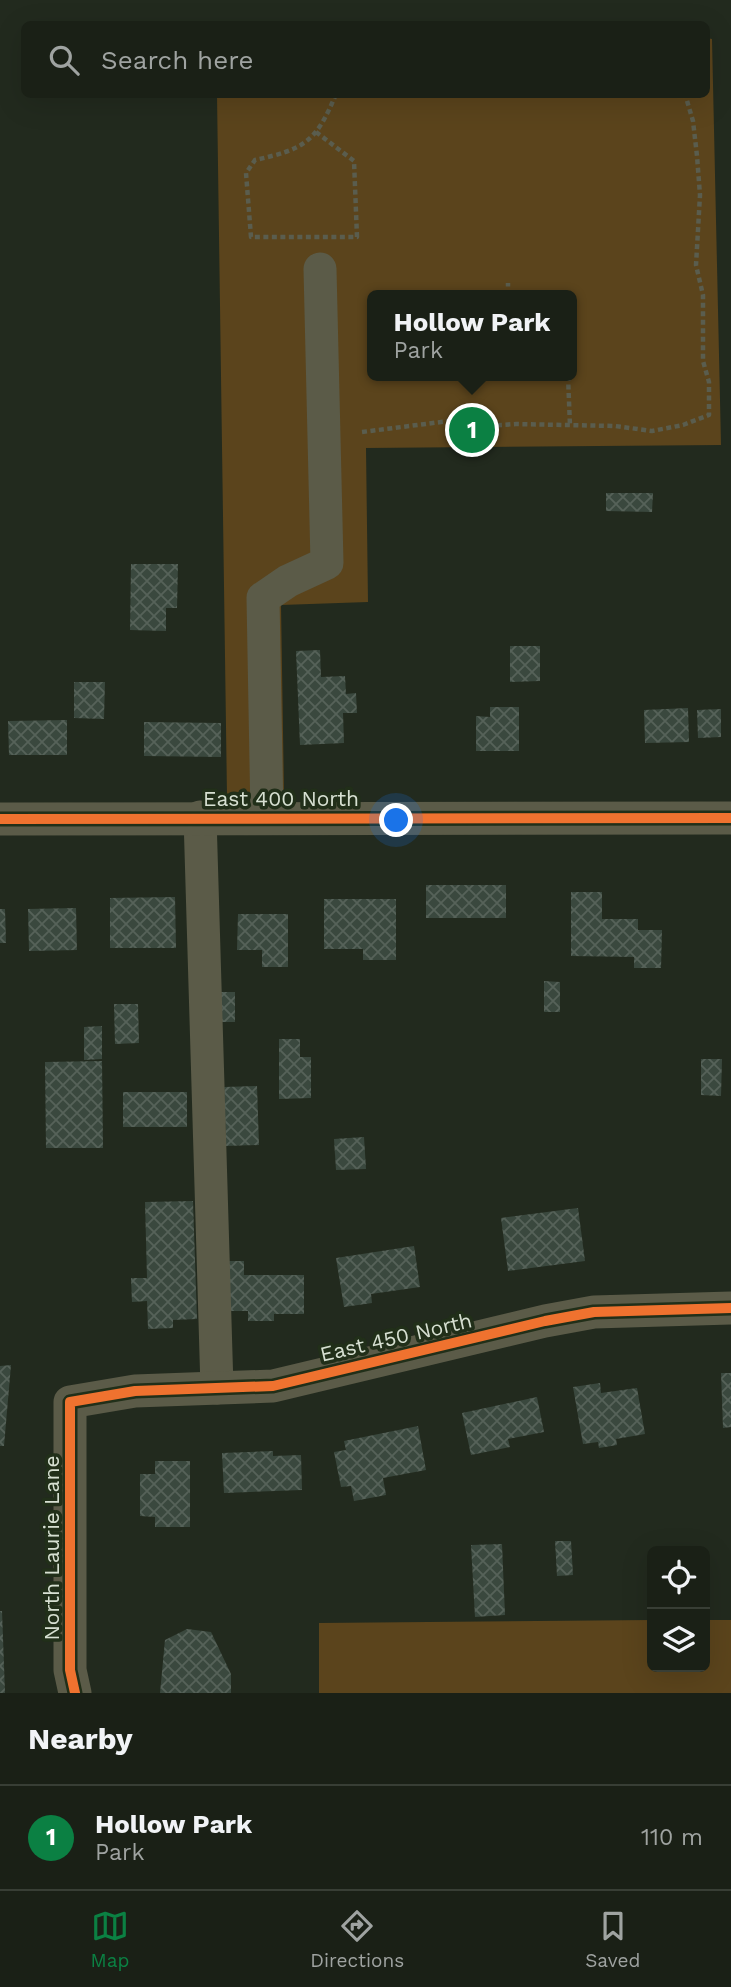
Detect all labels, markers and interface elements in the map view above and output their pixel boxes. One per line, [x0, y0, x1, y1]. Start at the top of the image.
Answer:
search box [21, 21, 710, 98]
icon: search [45, 41, 83, 79]
text: Search here [101, 45, 253, 75]
popup [367, 290, 577, 381]
text: Hollow Park [393, 307, 551, 337]
text: Park [393, 337, 443, 364]
pin: 1 [449, 404, 495, 456]
street label: East 400 North [203, 786, 359, 811]
your location [379, 803, 413, 837]
street label: East 450 North [318, 1307, 474, 1367]
street label: North Laurie Lane [39, 1455, 64, 1641]
map controls [647, 1546, 710, 1672]
button: locate [647, 1546, 710, 1609]
button: layers [647, 1609, 710, 1672]
text: Nearby [28, 1721, 133, 1756]
text: Hollow Park [95, 1809, 252, 1839]
text: 1 [46, 1824, 56, 1851]
text: 110 m [641, 1824, 703, 1851]
text: Park [95, 1839, 144, 1866]
tab: Map [91, 1907, 129, 1972]
tab: Directions [310, 1907, 404, 1972]
tab: Saved [585, 1907, 640, 1972]

